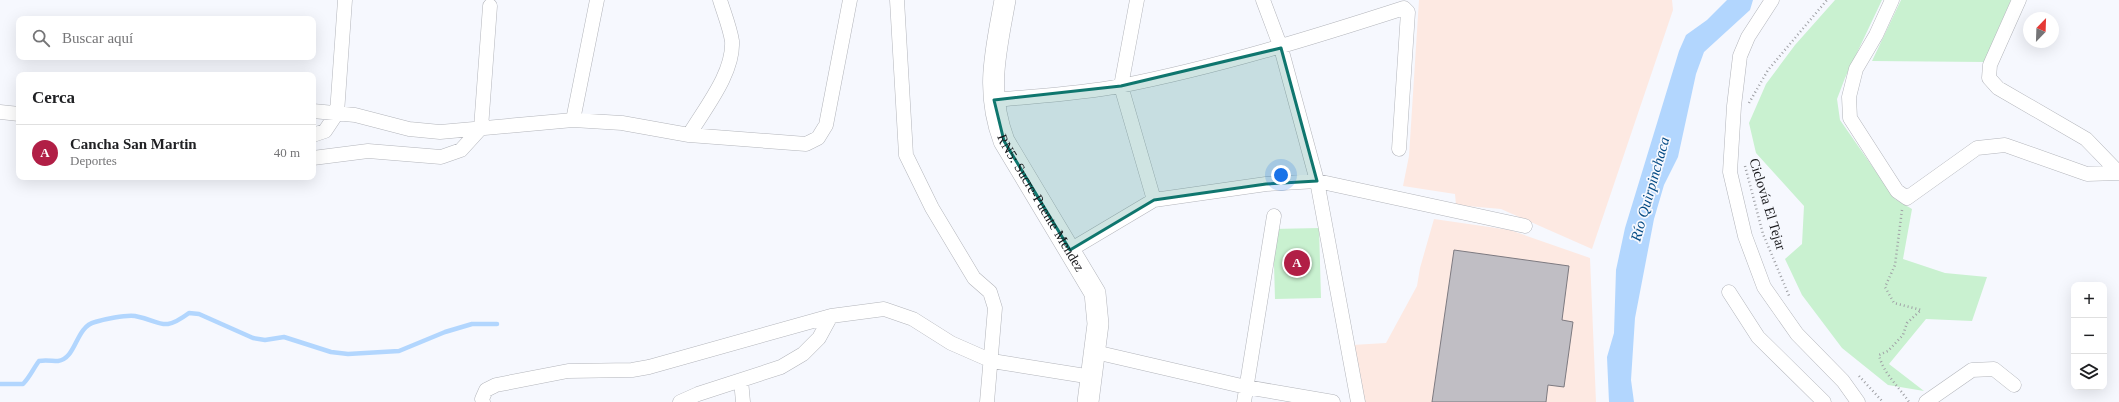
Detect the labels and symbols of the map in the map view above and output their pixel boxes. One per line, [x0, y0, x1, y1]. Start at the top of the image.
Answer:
north arrow [2023, 12, 2059, 48]
street label: RN5: Sucre-Puente Mendez [994, 132, 1087, 274]
water label: Río Quirpinchaca [1627, 135, 1673, 244]
street label: Ciclovía El Tejar [1746, 156, 1789, 252]
your location [1271, 165, 1291, 185]
pin: A [1284, 248, 1310, 278]

